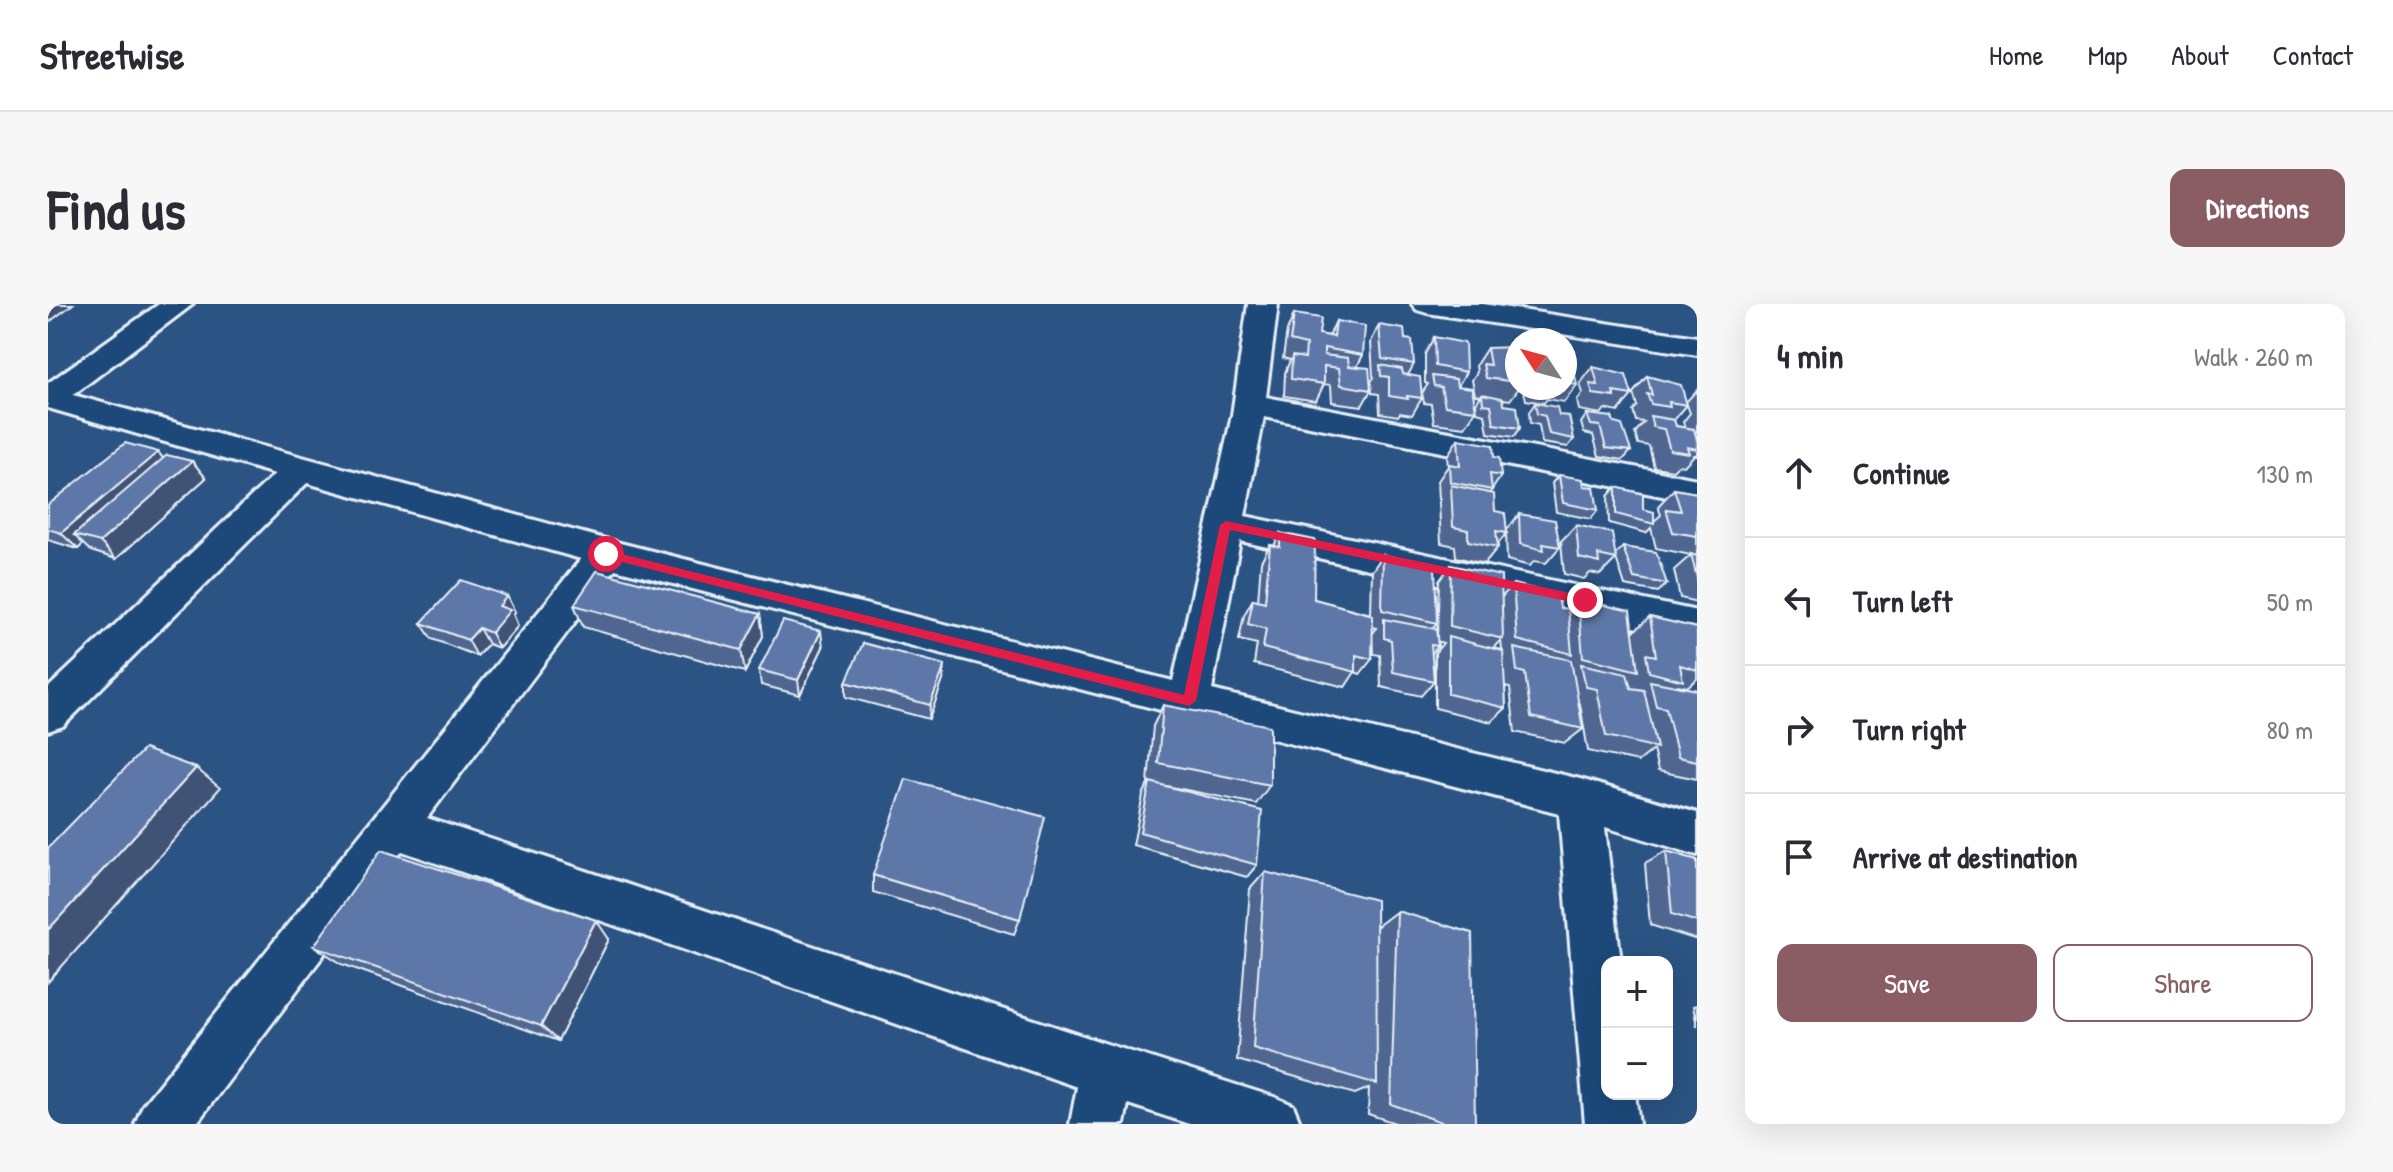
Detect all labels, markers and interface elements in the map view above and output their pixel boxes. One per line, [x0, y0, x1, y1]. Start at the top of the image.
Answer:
text: Streetwise [40, 29, 184, 81]
text: Home [1989, 36, 2044, 74]
text: Map [2088, 36, 2127, 74]
text: About [2171, 36, 2229, 74]
text: Contact [2273, 36, 2353, 74]
button: Directions [2170, 169, 2345, 247]
text: Find us [48, 171, 186, 246]
north arrow [1505, 328, 1577, 400]
text: 4 min [1777, 333, 1844, 379]
text: Walk · 260 m [2194, 339, 2313, 374]
icon: ahead [1777, 451, 1821, 495]
text: Continue [1853, 453, 1950, 493]
text: 130 m [2257, 456, 2313, 491]
route start [588, 536, 624, 572]
icon: left [1777, 579, 1821, 623]
text: Turn left [1853, 581, 1952, 621]
route end [1567, 582, 1603, 618]
text: 50 m [2267, 584, 2313, 619]
icon: right [1777, 707, 1821, 751]
text: Turn right [1853, 709, 1966, 749]
text: 80 m [2266, 712, 2313, 747]
icon: arrive [1777, 835, 1821, 879]
text: Arrive at destination [1853, 837, 2078, 877]
button: Save [1777, 944, 2037, 1022]
button: Share [2053, 944, 2313, 1022]
map controls [1601, 956, 1673, 1100]
button: + [1601, 956, 1673, 1028]
button: − [1601, 1028, 1673, 1100]

